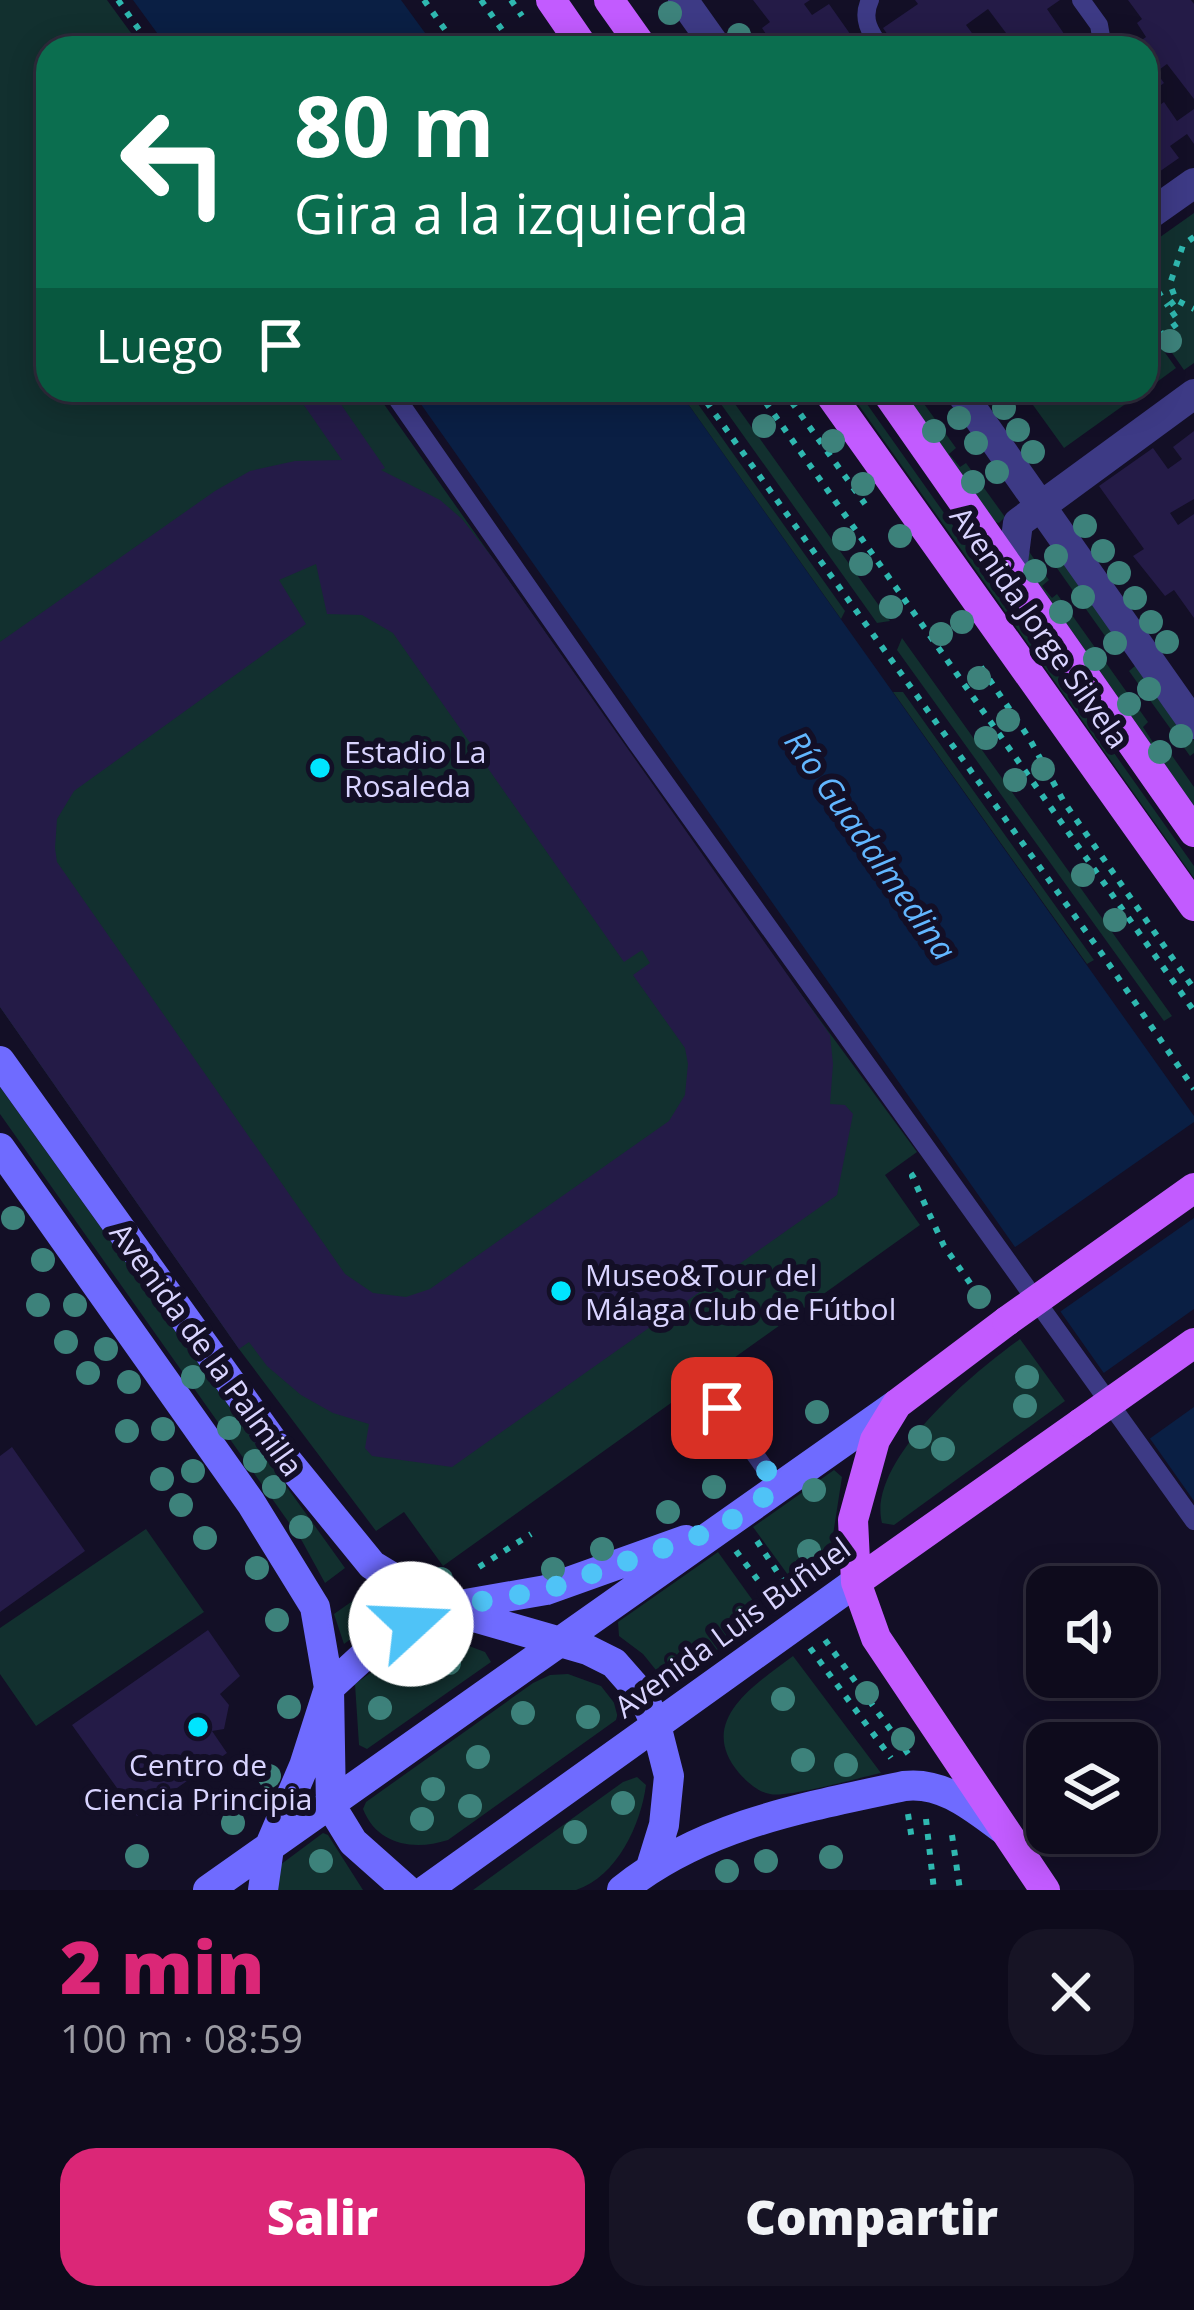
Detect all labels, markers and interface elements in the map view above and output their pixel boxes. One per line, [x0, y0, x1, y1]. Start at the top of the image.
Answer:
text: 80 m [294, 67, 494, 182]
icon: left [96, 84, 252, 240]
text: Gira a la izquierda [294, 176, 749, 250]
icon: arrive [248, 312, 314, 378]
text: Luego [96, 315, 224, 376]
street label: Avenida Jorge Silvela [941, 498, 1139, 756]
water label: Río Guadalmedina [775, 721, 967, 969]
place label: Estadio La Rosaleda [344, 731, 486, 806]
marker: Estadio La Rosaleda [307, 755, 333, 781]
street label: Avenida de la Palmilla [101, 1214, 313, 1484]
place label: Museo&Tour del Málaga Club de Fútbol [585, 1254, 896, 1329]
marker: Museo&Tour del Málaga Club de Fútbol [548, 1278, 574, 1304]
pin [671, 1357, 773, 1459]
icon: arrive [689, 1375, 755, 1441]
street label: Avenida Luis Buñuel [606, 1527, 858, 1727]
position arrow [348, 1561, 474, 1687]
map controls [1026, 1566, 1158, 1854]
button: sound [1026, 1566, 1158, 1698]
marker: Centro de Ciencia Principia [185, 1714, 211, 1740]
button: layers [1026, 1722, 1158, 1854]
place label: Centro de Ciencia Principia [84, 1744, 312, 1819]
text: 2 min [60, 1917, 265, 2015]
button: close [1008, 1929, 1134, 2055]
text: 100 m · 08:59 [60, 2011, 303, 2064]
button: Salir [60, 2148, 585, 2286]
button: Compartir [609, 2148, 1134, 2286]

